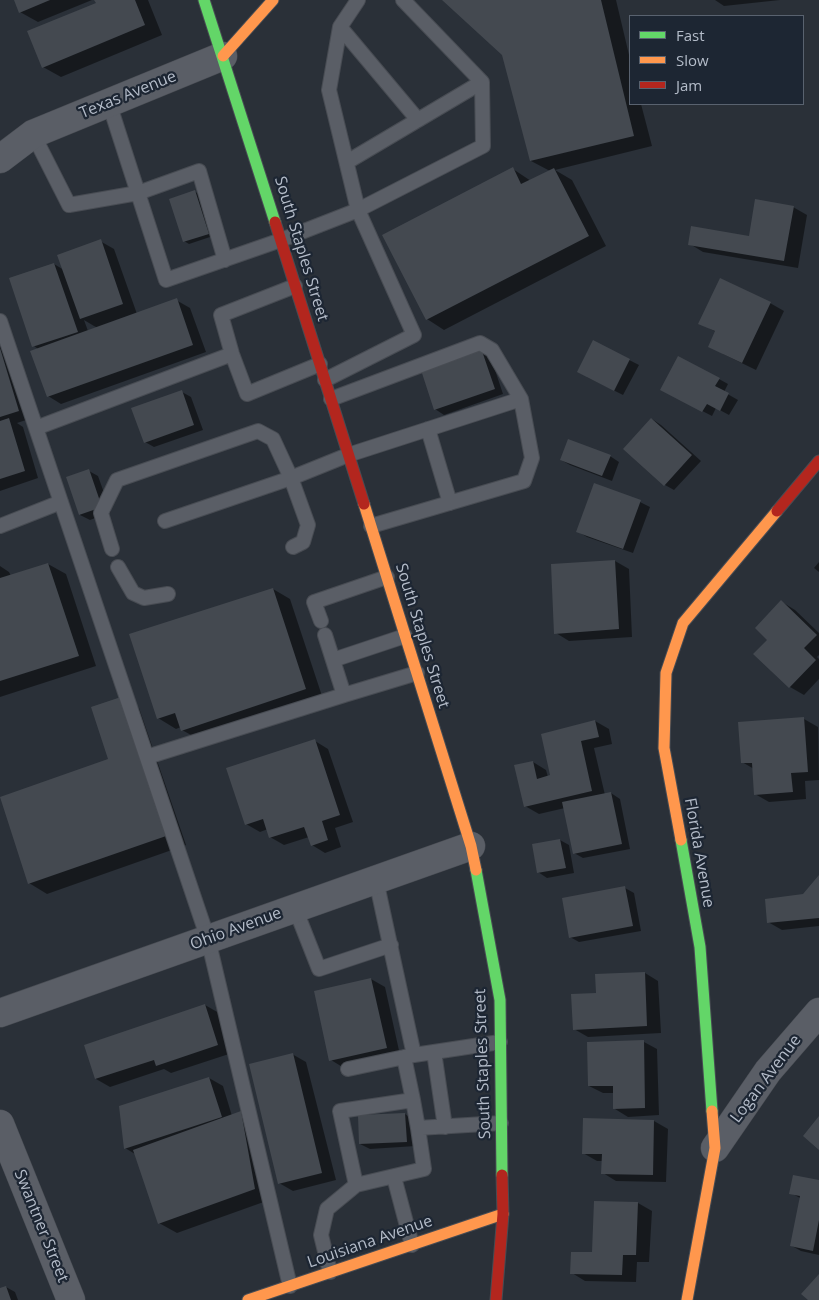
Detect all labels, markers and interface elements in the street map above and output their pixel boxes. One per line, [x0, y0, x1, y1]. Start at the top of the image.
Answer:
legend [629, 15, 804, 105]
text: Fast [676, 25, 705, 45]
text: Slow [676, 50, 709, 70]
street label: Texas Avenue [77, 67, 179, 123]
text: Jam [676, 75, 702, 95]
street label: South Staples Street [270, 174, 332, 324]
street label: South Staples Street [391, 561, 453, 711]
street label: Florida Avenue [680, 797, 718, 909]
street label: Ohio Avenue [188, 904, 284, 954]
street label: South Staples Street [471, 988, 495, 1140]
street label: Logan Avenue [727, 1031, 805, 1127]
street label: Swantner Street [10, 1167, 72, 1285]
street label: Louisiana Avenue [305, 1212, 435, 1272]

